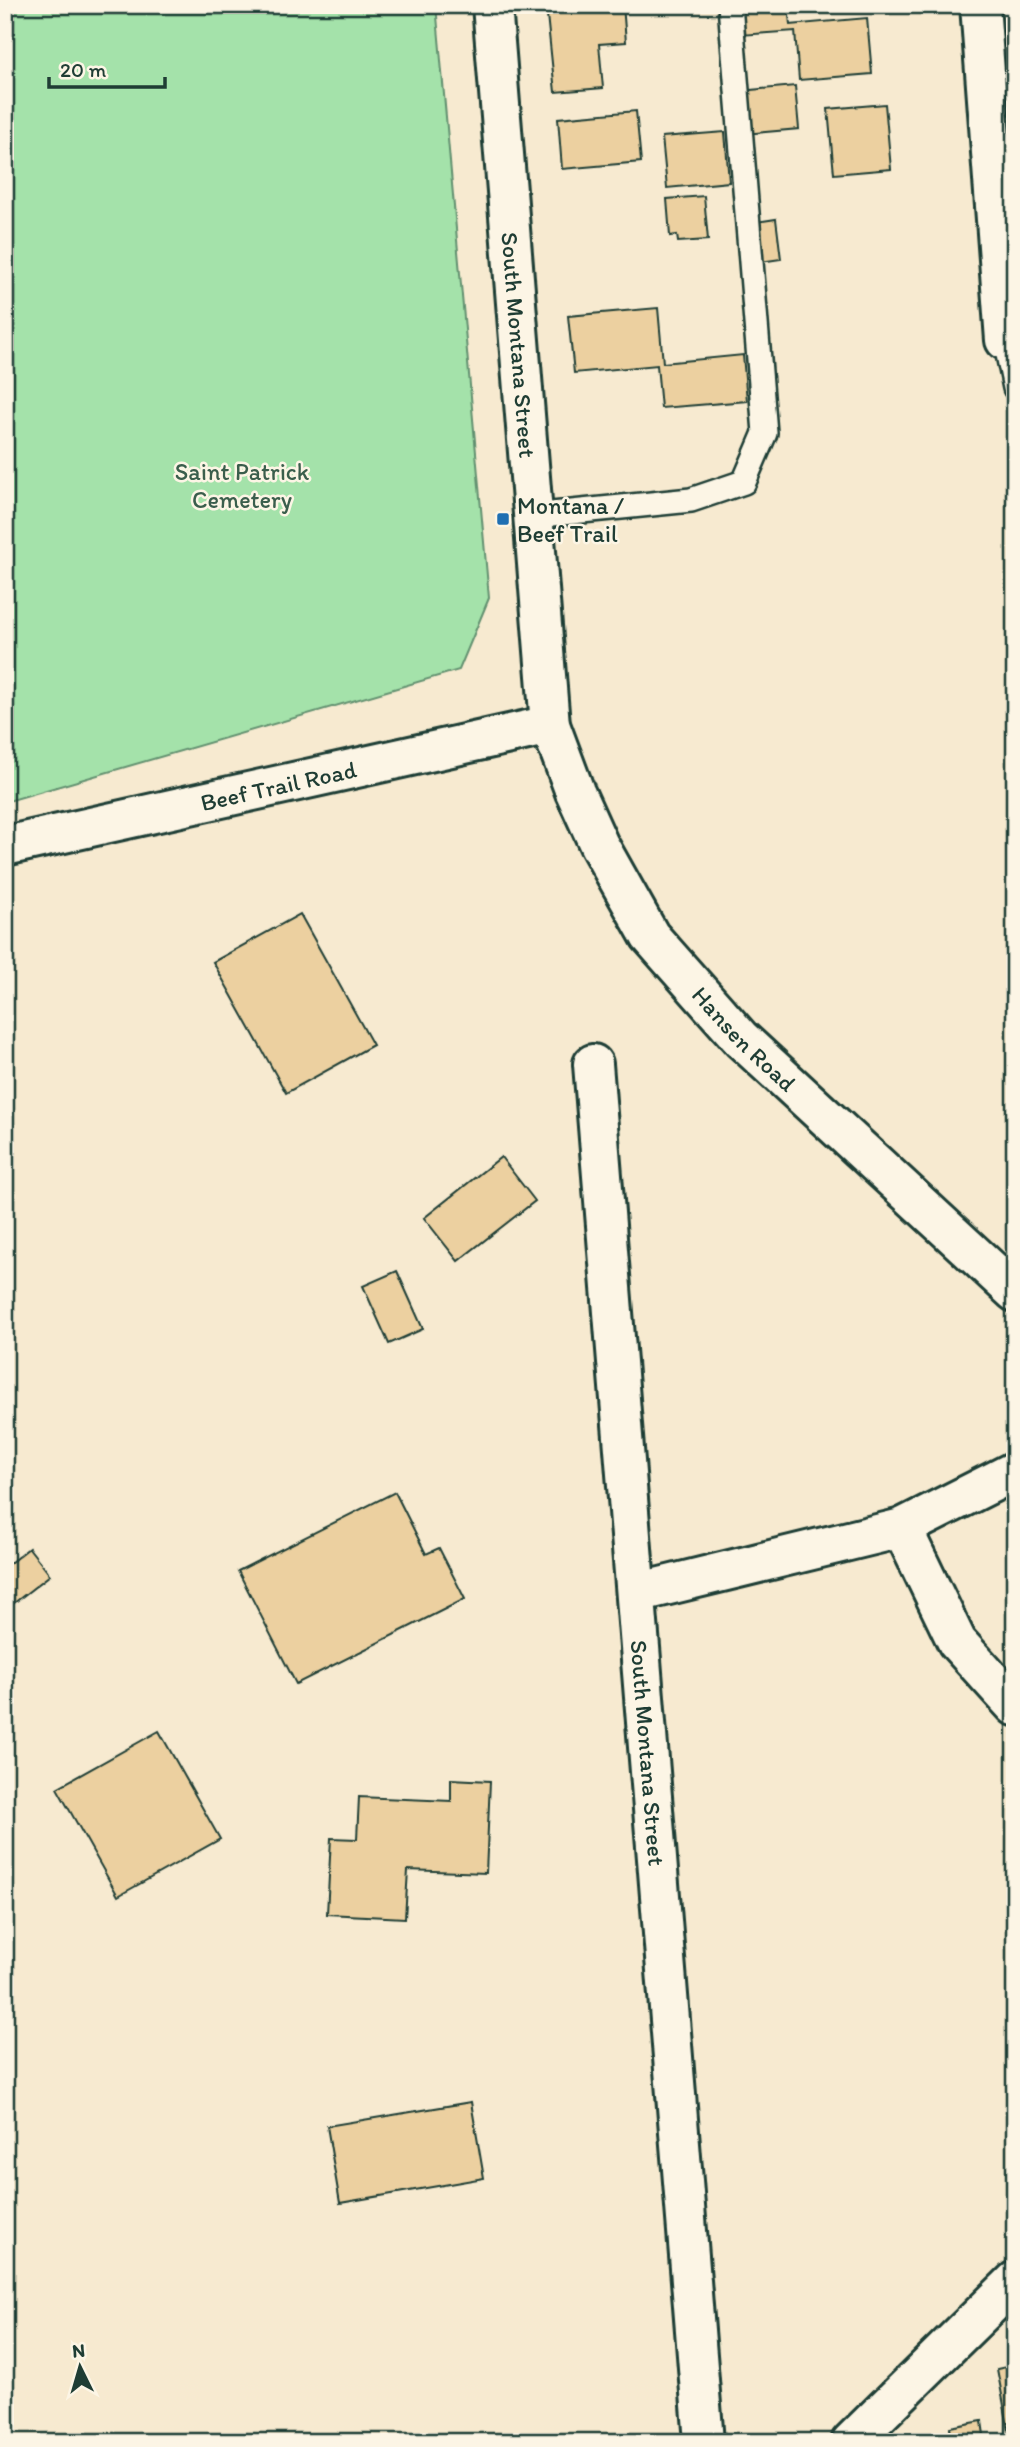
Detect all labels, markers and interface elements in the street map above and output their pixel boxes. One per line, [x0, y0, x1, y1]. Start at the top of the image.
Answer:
scale bar [49, 46, 164, 90]
text: 20 m [60, 57, 107, 82]
street label: South Montana Street [496, 231, 543, 459]
park label: Saint Patrick Cemetery [175, 457, 310, 514]
place label: Montana / Beef Trail [517, 491, 624, 548]
marker: Montana / Beef Trail [495, 511, 511, 527]
street label: Beef Trail Road [198, 754, 359, 817]
street label: Hansen Road [686, 980, 803, 1097]
street label: South Montana Street [625, 1639, 672, 1867]
north arrow [46, 2332, 116, 2402]
text: N [71, 2339, 86, 2363]

